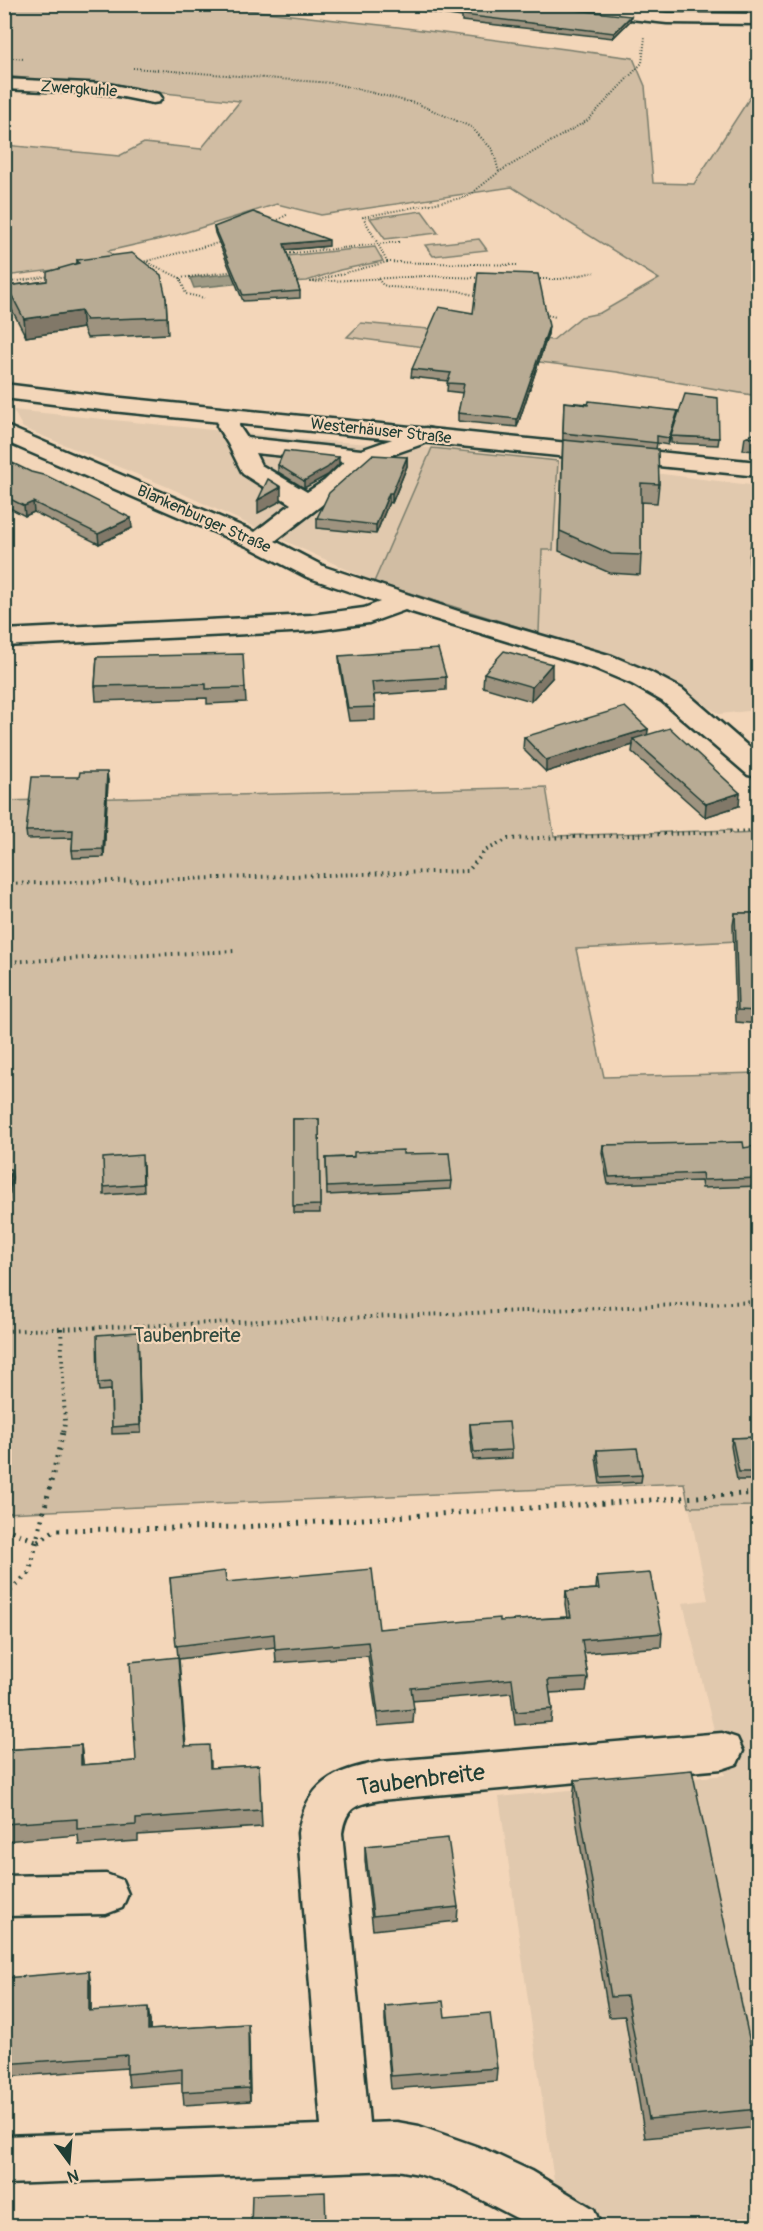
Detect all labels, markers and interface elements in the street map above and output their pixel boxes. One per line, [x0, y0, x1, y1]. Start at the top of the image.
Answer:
street label: Zwergkuhle [40, 76, 118, 102]
street label: Westerhäuser Straße [309, 414, 453, 448]
street label: Blankenburger Straße [134, 480, 274, 558]
park label: Taubenbreite [133, 1323, 241, 1348]
street label: Taubenbreite [355, 1758, 487, 1802]
north arrow [39, 2132, 99, 2192]
text: N [65, 2164, 81, 2187]

